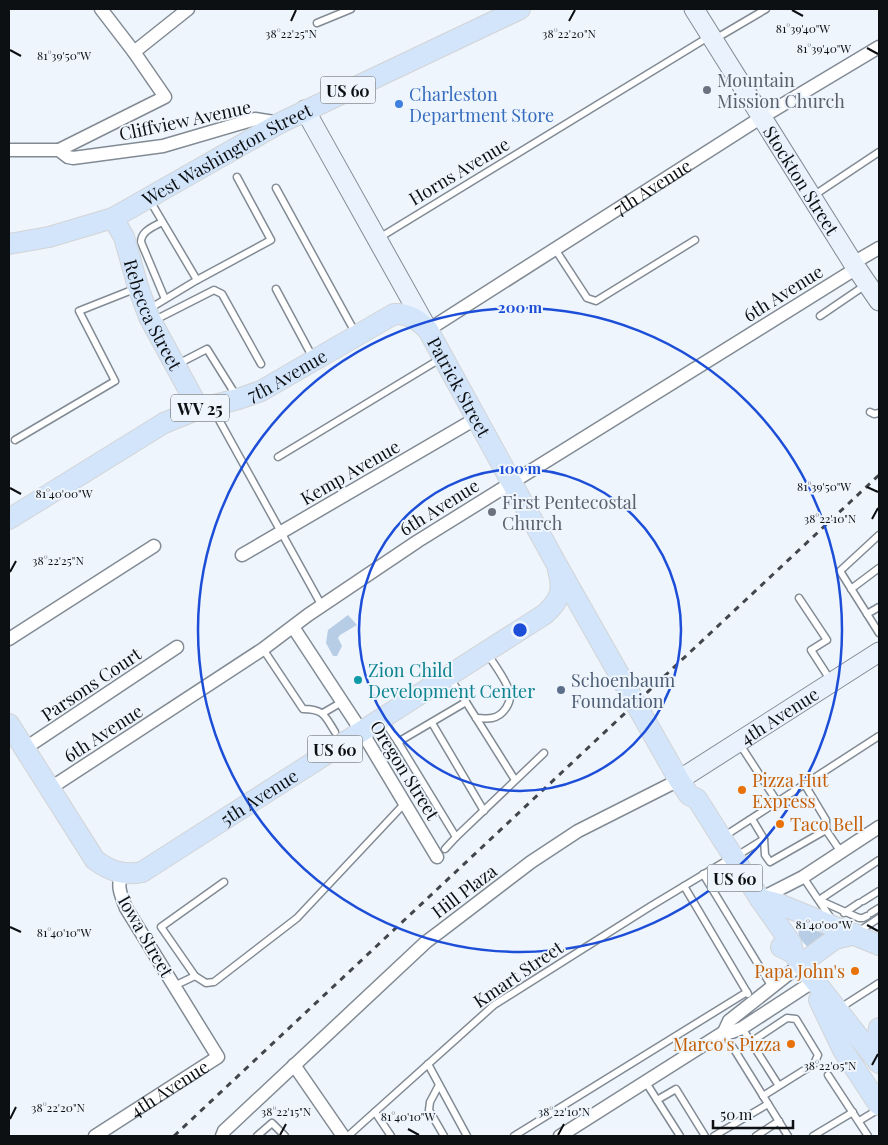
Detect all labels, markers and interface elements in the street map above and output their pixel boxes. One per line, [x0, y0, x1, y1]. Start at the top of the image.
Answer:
text: 81°39'40"W [776, 20, 830, 36]
text: 38°22'25"N [265, 25, 317, 41]
text: 38°22'20"N [542, 25, 596, 41]
text: 81°39'40"W [797, 40, 851, 56]
text: 81°39'50"W [37, 47, 91, 63]
place label: Mountain Mission Church [717, 68, 845, 113]
road number: US 60 [320, 76, 376, 104]
place label: Charleston Department Store [409, 82, 554, 127]
marker: Mountain Mission Church [701, 84, 713, 96]
street label: Cliffview Avenue [117, 94, 253, 146]
street label: West Washington Street [137, 97, 316, 211]
marker: Charleston Department Store [393, 98, 405, 110]
street label: Stockton Street [758, 121, 845, 240]
street label: Horns Avenue [404, 132, 514, 210]
street label: 7th Avenue [609, 153, 696, 221]
street label: Rebecca Street [119, 256, 188, 375]
street label: 6th Avenue [739, 259, 827, 327]
text: 200 m [498, 297, 543, 317]
street label: Patrick Street [422, 333, 497, 441]
street label: 7th Avenue [244, 343, 331, 407]
road number: WV 25 [171, 394, 229, 422]
street label: Kemp Avenue [296, 434, 404, 510]
text: 100 m [499, 458, 542, 478]
street label: 6th Avenue [395, 473, 483, 541]
text: 81°39'50"W [797, 478, 851, 494]
text: 81°40'00"W [35, 485, 93, 501]
place label: First Pentecostal Church [502, 490, 637, 535]
marker: First Pentecostal Church [486, 506, 498, 518]
text: 38°22'10"N [804, 510, 857, 526]
text: 38°22'25"N [32, 552, 84, 568]
centre of rings [511, 621, 529, 639]
street label: Parsons Court [36, 641, 146, 726]
place label: Zion Child Development Center [368, 658, 535, 703]
place label: Schoenbaum Foundation [571, 668, 675, 713]
marker: Zion Child Development Center [352, 674, 364, 686]
street label: 4th Avenue [735, 682, 823, 750]
marker: Schoenbaum Foundation [555, 684, 567, 696]
street label: 6th Avenue [59, 699, 147, 767]
street label: Oregon Street [365, 716, 445, 825]
road number: US 60 [308, 736, 362, 762]
street label: 5th Avenue [216, 763, 302, 831]
place label: Pizza Hut Express [752, 768, 829, 813]
marker: Pizza Hut Express [736, 784, 748, 796]
place label: Taco Bell [790, 812, 864, 836]
marker: Taco Bell [774, 818, 786, 830]
street label: Hill Plaza [427, 859, 501, 923]
road number: US 60 [708, 864, 762, 891]
street label: Iowa Street [113, 891, 179, 982]
text: 81°40'00"W [795, 916, 853, 932]
text: 81°40'10"W [37, 924, 91, 940]
street label: Kmart Street [468, 935, 568, 1013]
place label: Papa John's [754, 959, 845, 983]
marker: Papa John's [849, 965, 861, 977]
place label: Marco's Pizza [673, 1032, 781, 1056]
marker: Marco's Pizza [785, 1038, 797, 1050]
street label: 4th Avenue [125, 1054, 213, 1123]
text: 38°22'05"N [803, 1057, 857, 1073]
scale bar [713, 1098, 793, 1130]
text: 38°22'20"N [31, 1099, 85, 1115]
text: 38°22'15"N [261, 1103, 312, 1119]
text: 38°22'10"N [538, 1103, 591, 1119]
text: 50 m [720, 1104, 753, 1124]
text: 81°40'10"W [381, 1108, 435, 1124]

